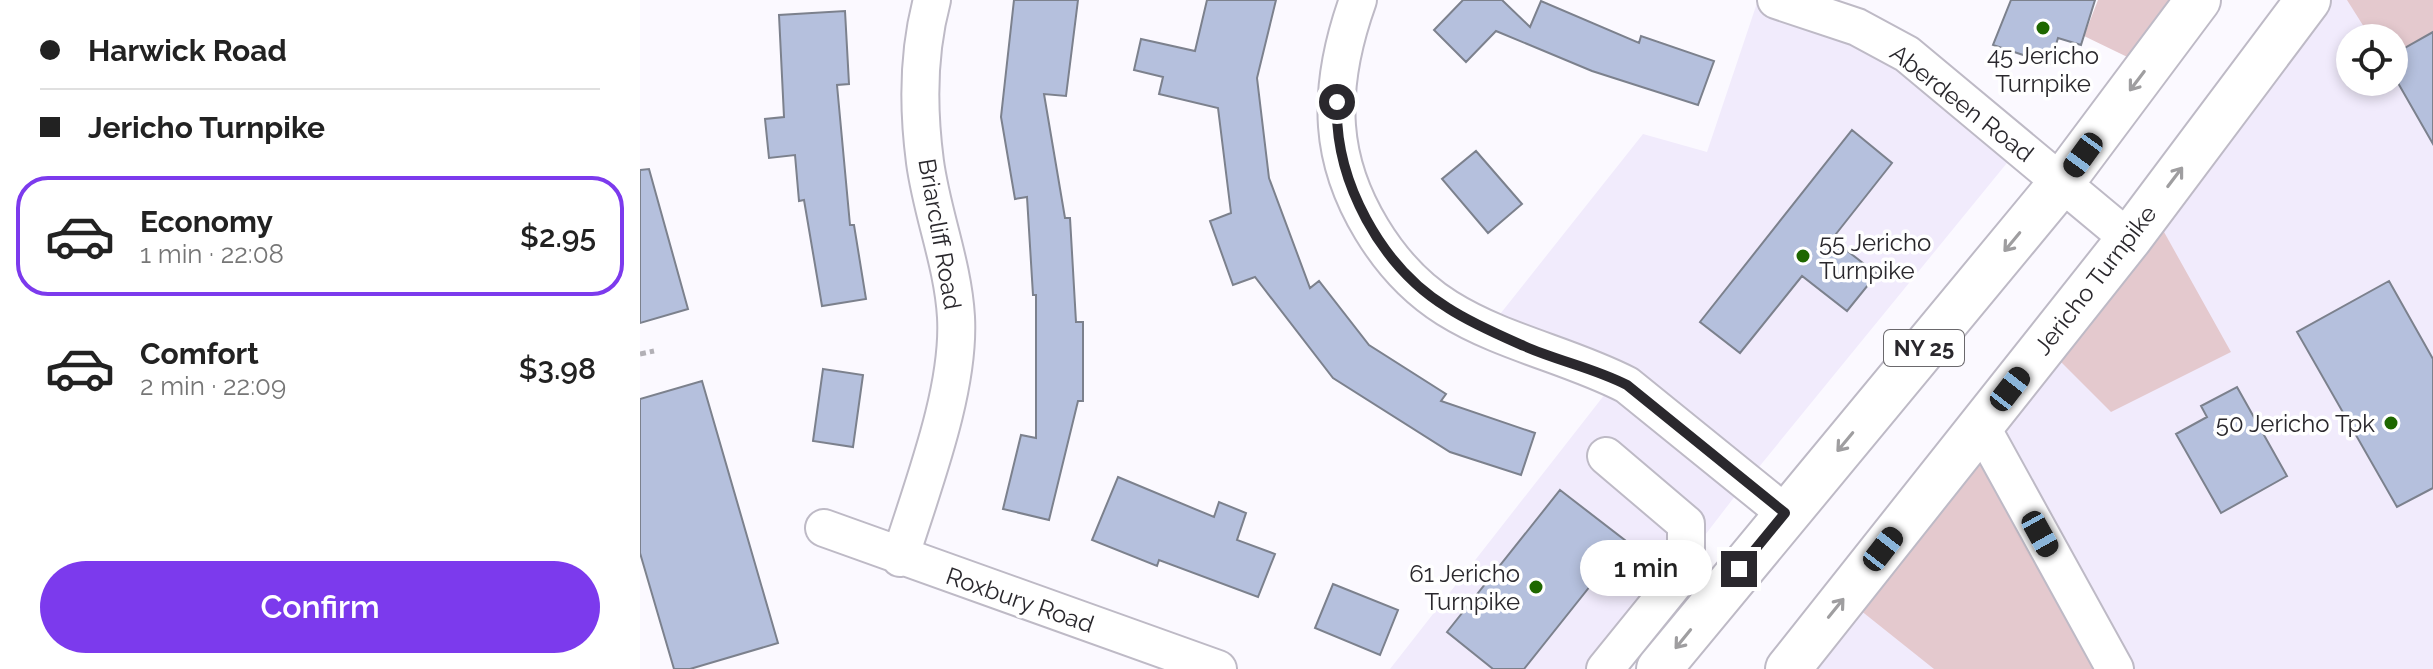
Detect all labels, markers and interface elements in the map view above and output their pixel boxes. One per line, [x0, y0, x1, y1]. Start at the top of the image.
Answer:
marker: 45 Jericho Turnpike [2034, 19, 2052, 37]
map controls [2336, 24, 2408, 96]
button: locate [2336, 24, 2408, 96]
text: Harwick Road [88, 33, 287, 68]
street label: Aberdeen Road [1885, 38, 2039, 168]
place label: 45 Jericho Turnpike [1987, 41, 2099, 98]
one-way arrow [2129, 70, 2146, 92]
route start [1319, 84, 1355, 120]
text: Jericho Turnpike [88, 110, 325, 145]
car [2059, 129, 2107, 181]
street label: Briarcliff Road [912, 156, 968, 312]
one-way arrow [2167, 166, 2184, 188]
icon: car [44, 200, 116, 272]
street label: Jericho Turnpike [2028, 200, 2162, 360]
text: Economy [140, 204, 273, 239]
text: $2.95 [520, 219, 596, 254]
place label: 55 Jericho Turnpike [1819, 228, 1931, 285]
one-way arrow [2003, 231, 2021, 252]
text: 1 min · 22:08 [140, 239, 284, 269]
marker: 55 Jericho Turnpike [1794, 247, 1812, 265]
road number: NY 25 [1884, 330, 1964, 366]
icon: car [44, 332, 116, 404]
text: Comfort [140, 336, 259, 371]
text: $3.98 [519, 351, 596, 386]
car [1986, 363, 2034, 415]
text: 2 min · 22:09 [140, 371, 286, 401]
place label: 50 Jericho Tpk [2216, 409, 2375, 438]
marker: 50 Jericho Tpk [2382, 414, 2400, 432]
one-way arrow [1836, 431, 1854, 451]
car [2018, 507, 2062, 561]
car [1859, 523, 1907, 575]
callout: 1 min [1579, 541, 1711, 597]
route end [1721, 551, 1757, 587]
text: 1 min [1614, 553, 1678, 583]
place label: 61 Jericho Turnpike [1409, 559, 1520, 616]
button: Confirm [40, 561, 600, 653]
street label: Roxbury Road [942, 561, 1098, 639]
marker: 61 Jericho Turnpike [1527, 578, 1545, 596]
one-way arrow [1827, 598, 1845, 619]
one-way arrow [1675, 628, 1692, 649]

